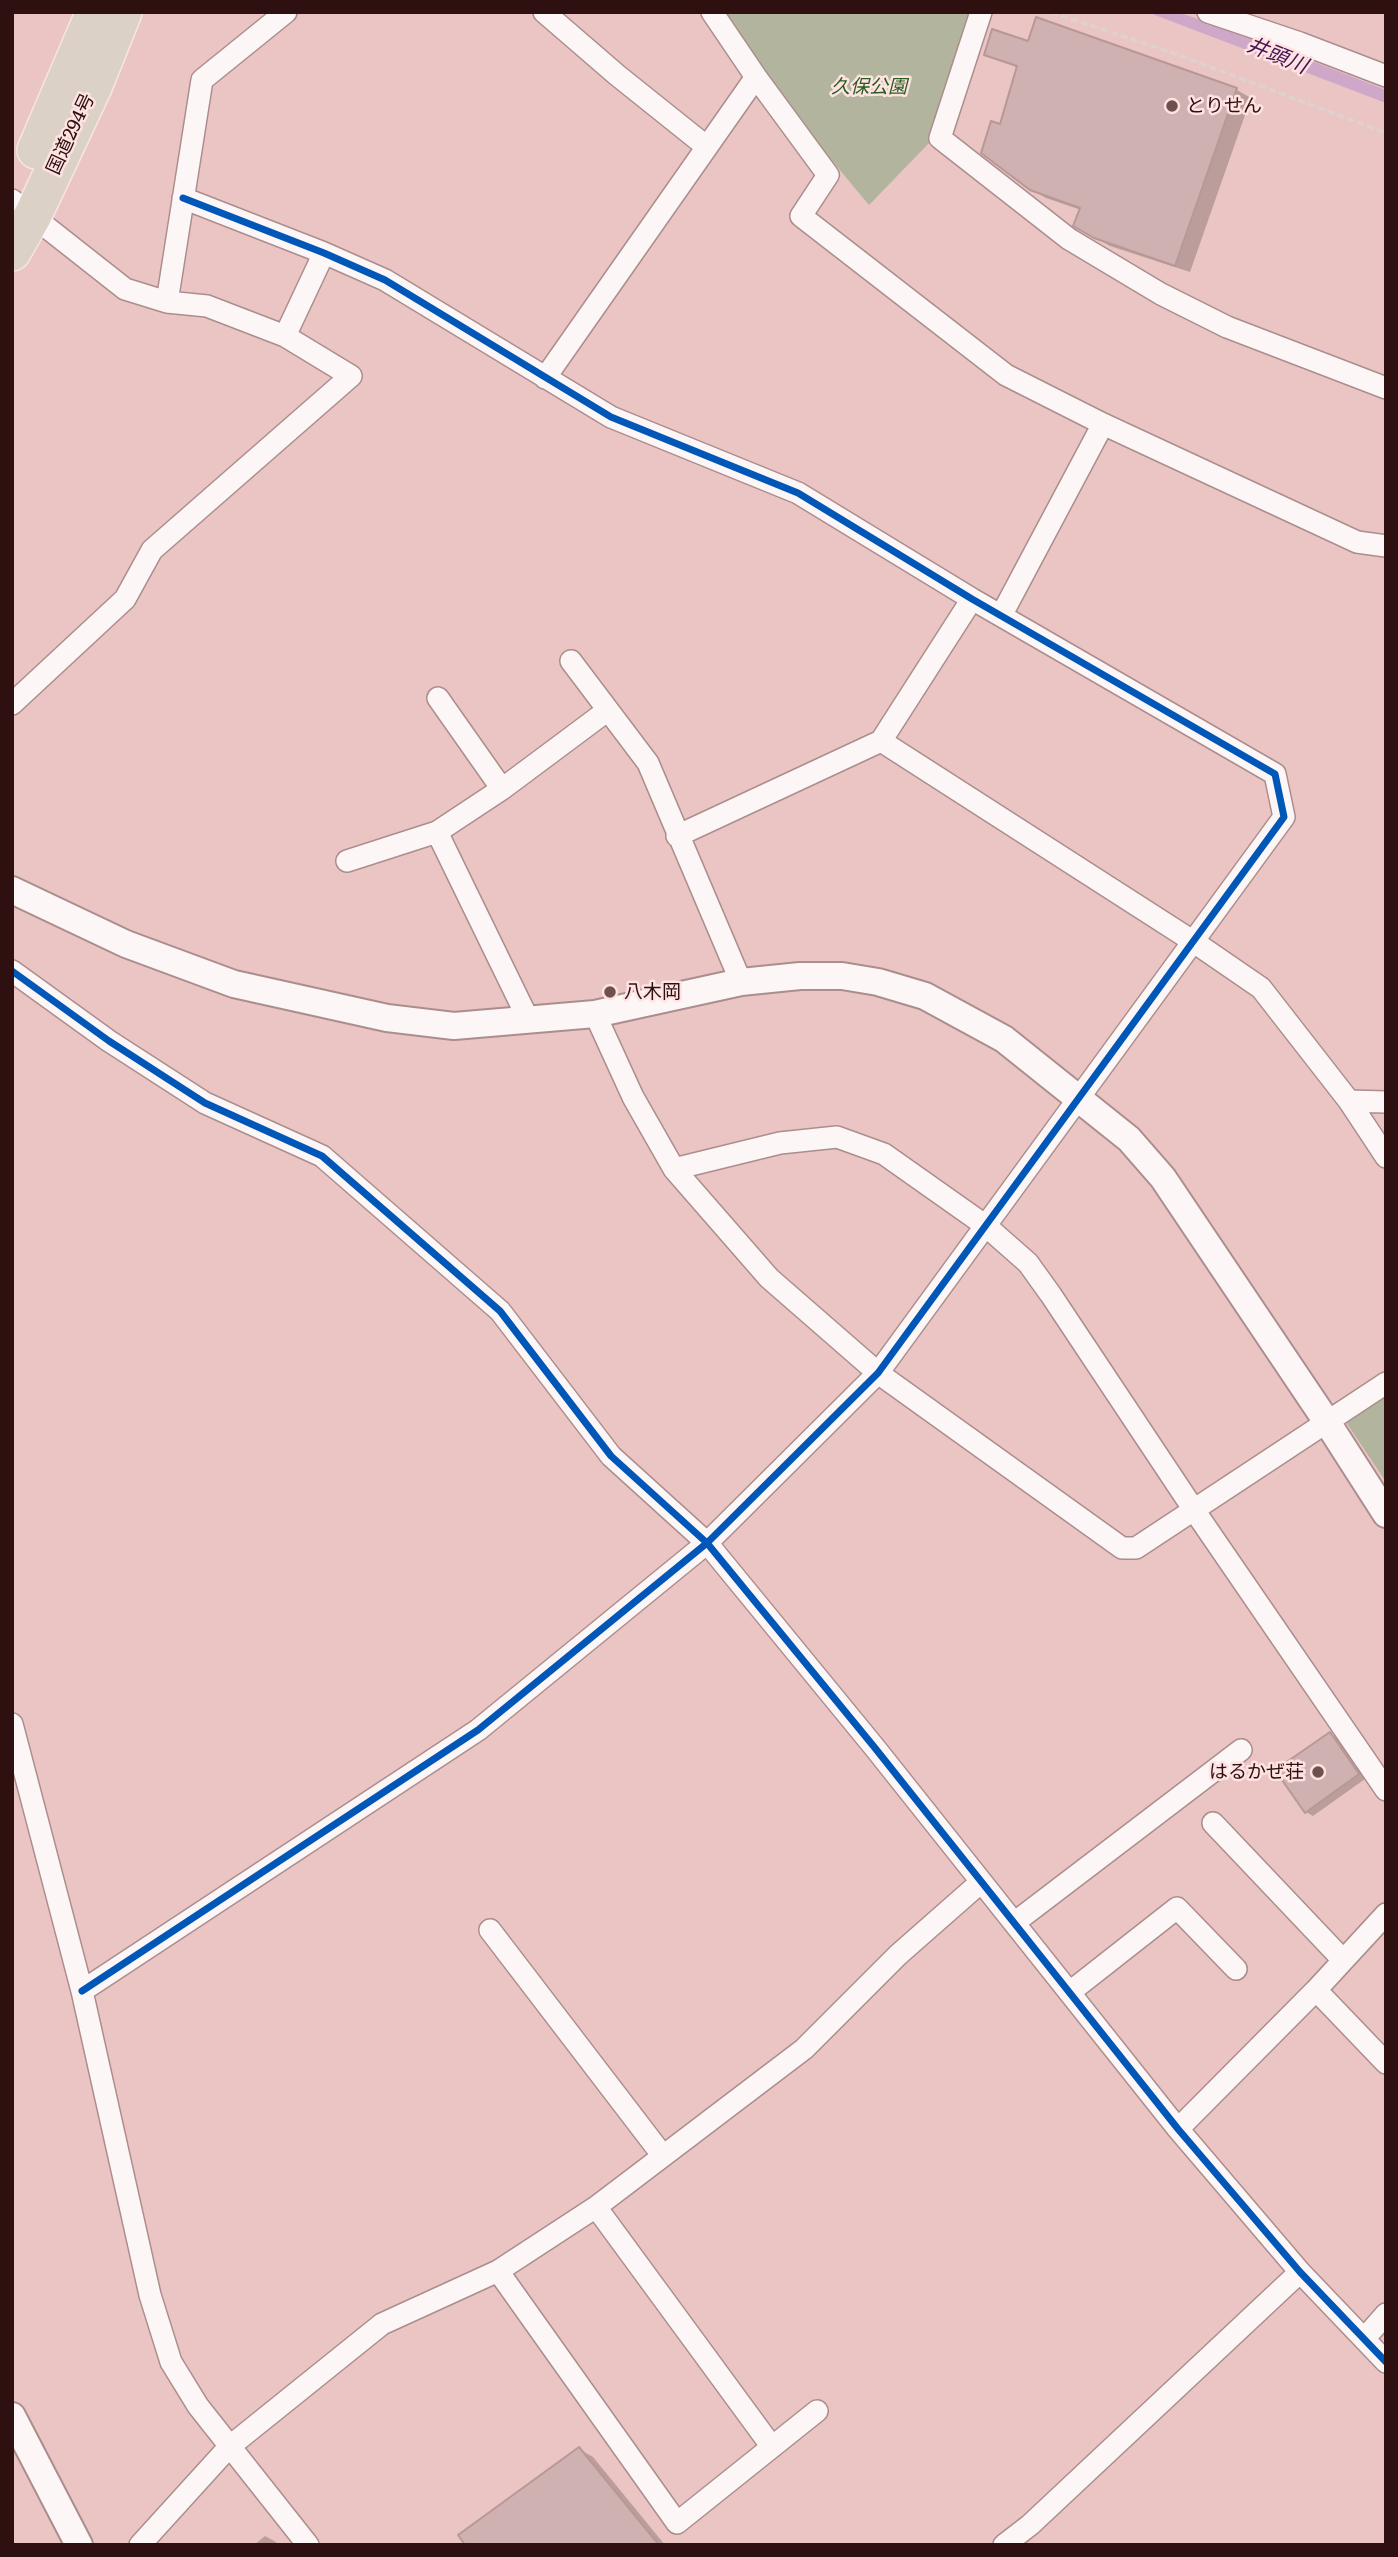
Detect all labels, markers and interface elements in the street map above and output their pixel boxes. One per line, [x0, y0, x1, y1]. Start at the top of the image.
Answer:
water label: 井頭川 [1243, 33, 1311, 79]
park label: 久保公園 [831, 76, 907, 98]
street label: 国道294号 [42, 90, 100, 178]
place label: とりせん [1186, 95, 1262, 117]
marker: とりせん [1164, 98, 1180, 114]
place label: 八木岡 [624, 981, 681, 1003]
marker: 八木岡 [602, 984, 618, 1000]
place label: はるかぜ荘 [1209, 1761, 1304, 1783]
marker: はるかぜ荘 [1310, 1764, 1326, 1780]

